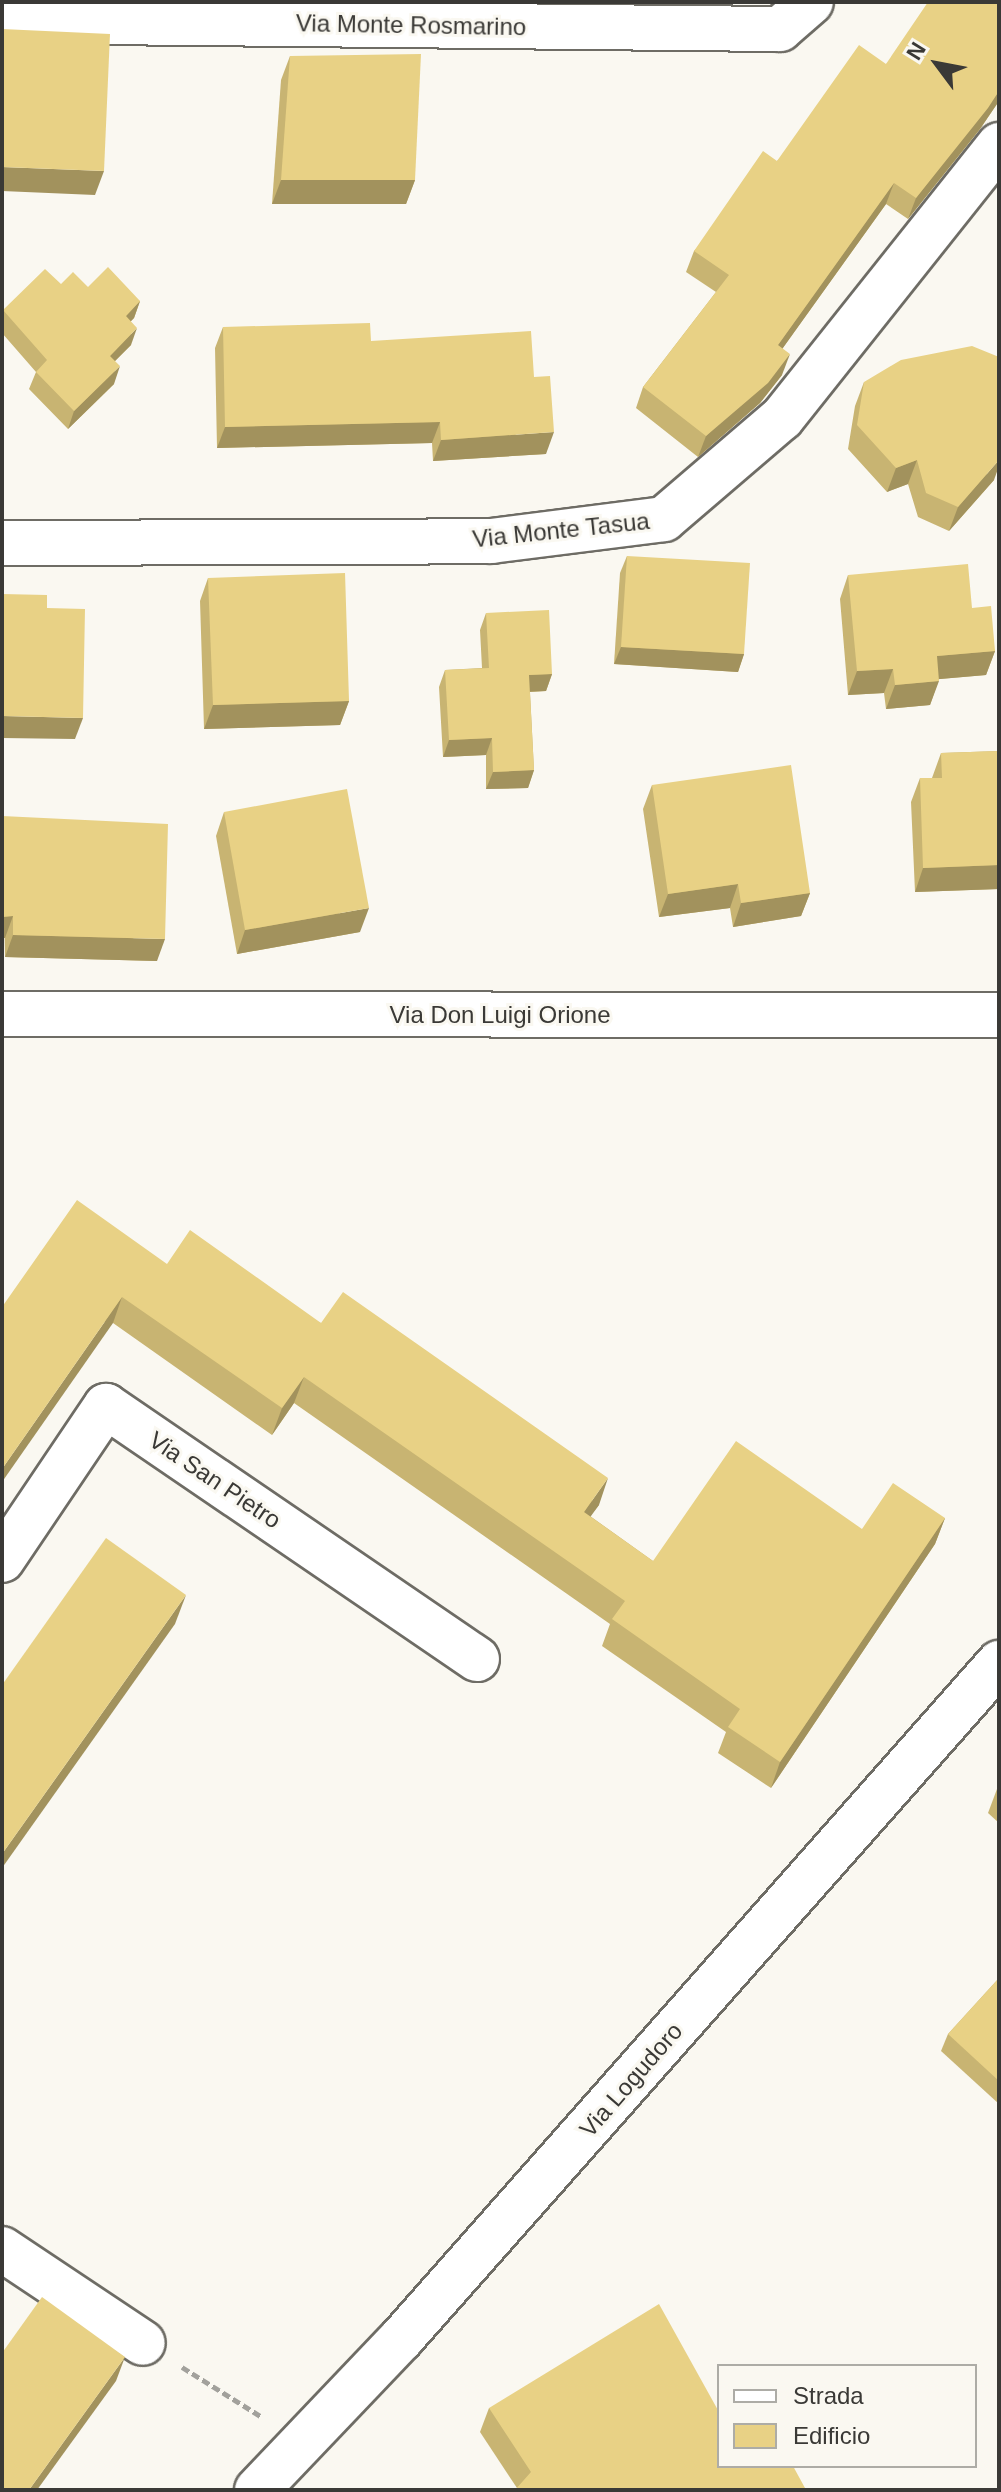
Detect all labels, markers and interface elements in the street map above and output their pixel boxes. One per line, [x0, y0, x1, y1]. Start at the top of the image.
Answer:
street label: Via Monte Rosmarino [296, 9, 526, 41]
north arrow [897, 24, 977, 104]
text: N [901, 38, 931, 64]
street label: Via Monte Tasua [471, 506, 651, 554]
street label: Via Don Luigi Orione [389, 1001, 611, 1029]
street label: Via San Pietro [144, 1425, 286, 1535]
street label: Via Logudoro [573, 2017, 689, 2143]
legend [717, 2364, 977, 2468]
text: Strada [793, 2382, 864, 2409]
text: Edificio [793, 2422, 870, 2449]

